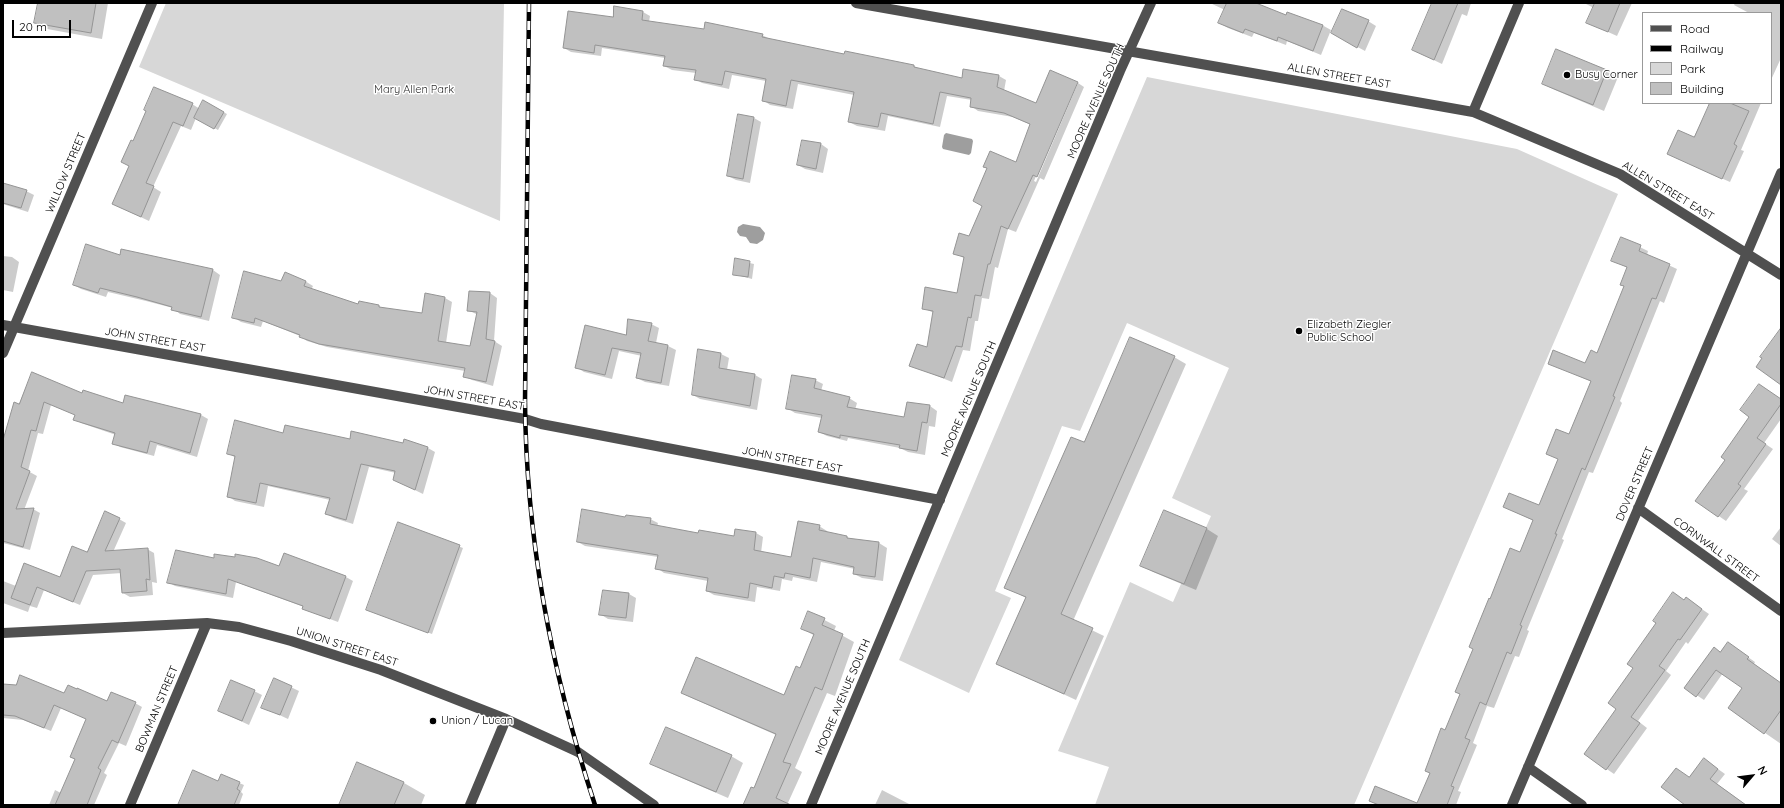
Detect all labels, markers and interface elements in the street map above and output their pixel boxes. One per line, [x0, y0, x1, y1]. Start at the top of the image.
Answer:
scale bar [14, 12, 73, 38]
legend [1642, 12, 1772, 104]
text: 20 m [19, 19, 47, 34]
text: Road [1680, 21, 1710, 36]
text: Railway [1680, 41, 1724, 56]
street label: MOORE AVENUE SOUTH [1065, 42, 1127, 160]
street label: ALLEN STREET EAST [1286, 60, 1392, 92]
text: Park [1680, 61, 1705, 76]
place label: Busy Corner [1575, 68, 1638, 82]
marker: Busy Corner [1562, 70, 1572, 80]
text: Building [1680, 81, 1724, 96]
park label: Mary Allen Park [374, 83, 454, 97]
street label: WILLOW STREET [43, 131, 89, 215]
street label: ALLEN STREET EAST [1620, 158, 1716, 224]
place label: Elizabeth Ziegler Public School [1307, 318, 1391, 344]
street label: JOHN STREET EAST [104, 325, 206, 355]
marker: Elizabeth Ziegler Public School [1294, 326, 1304, 336]
street label: MOORE AVENUE SOUTH [939, 339, 999, 459]
street label: JOHN STREET EAST [423, 383, 525, 413]
street label: JOHN STREET EAST [741, 444, 843, 476]
street label: DOVER STREET [1613, 445, 1657, 523]
street label: CORNWALL STREET [1671, 515, 1761, 585]
street label: UNION STREET EAST [294, 624, 400, 670]
street label: MOORE AVENUE SOUTH [813, 637, 873, 757]
street label: BOWMAN STREET [133, 664, 181, 754]
place label: Union / Lucan [441, 714, 513, 728]
marker: Union / Lucan [428, 716, 438, 726]
north arrow [1732, 756, 1772, 796]
text: N [1755, 764, 1771, 777]

